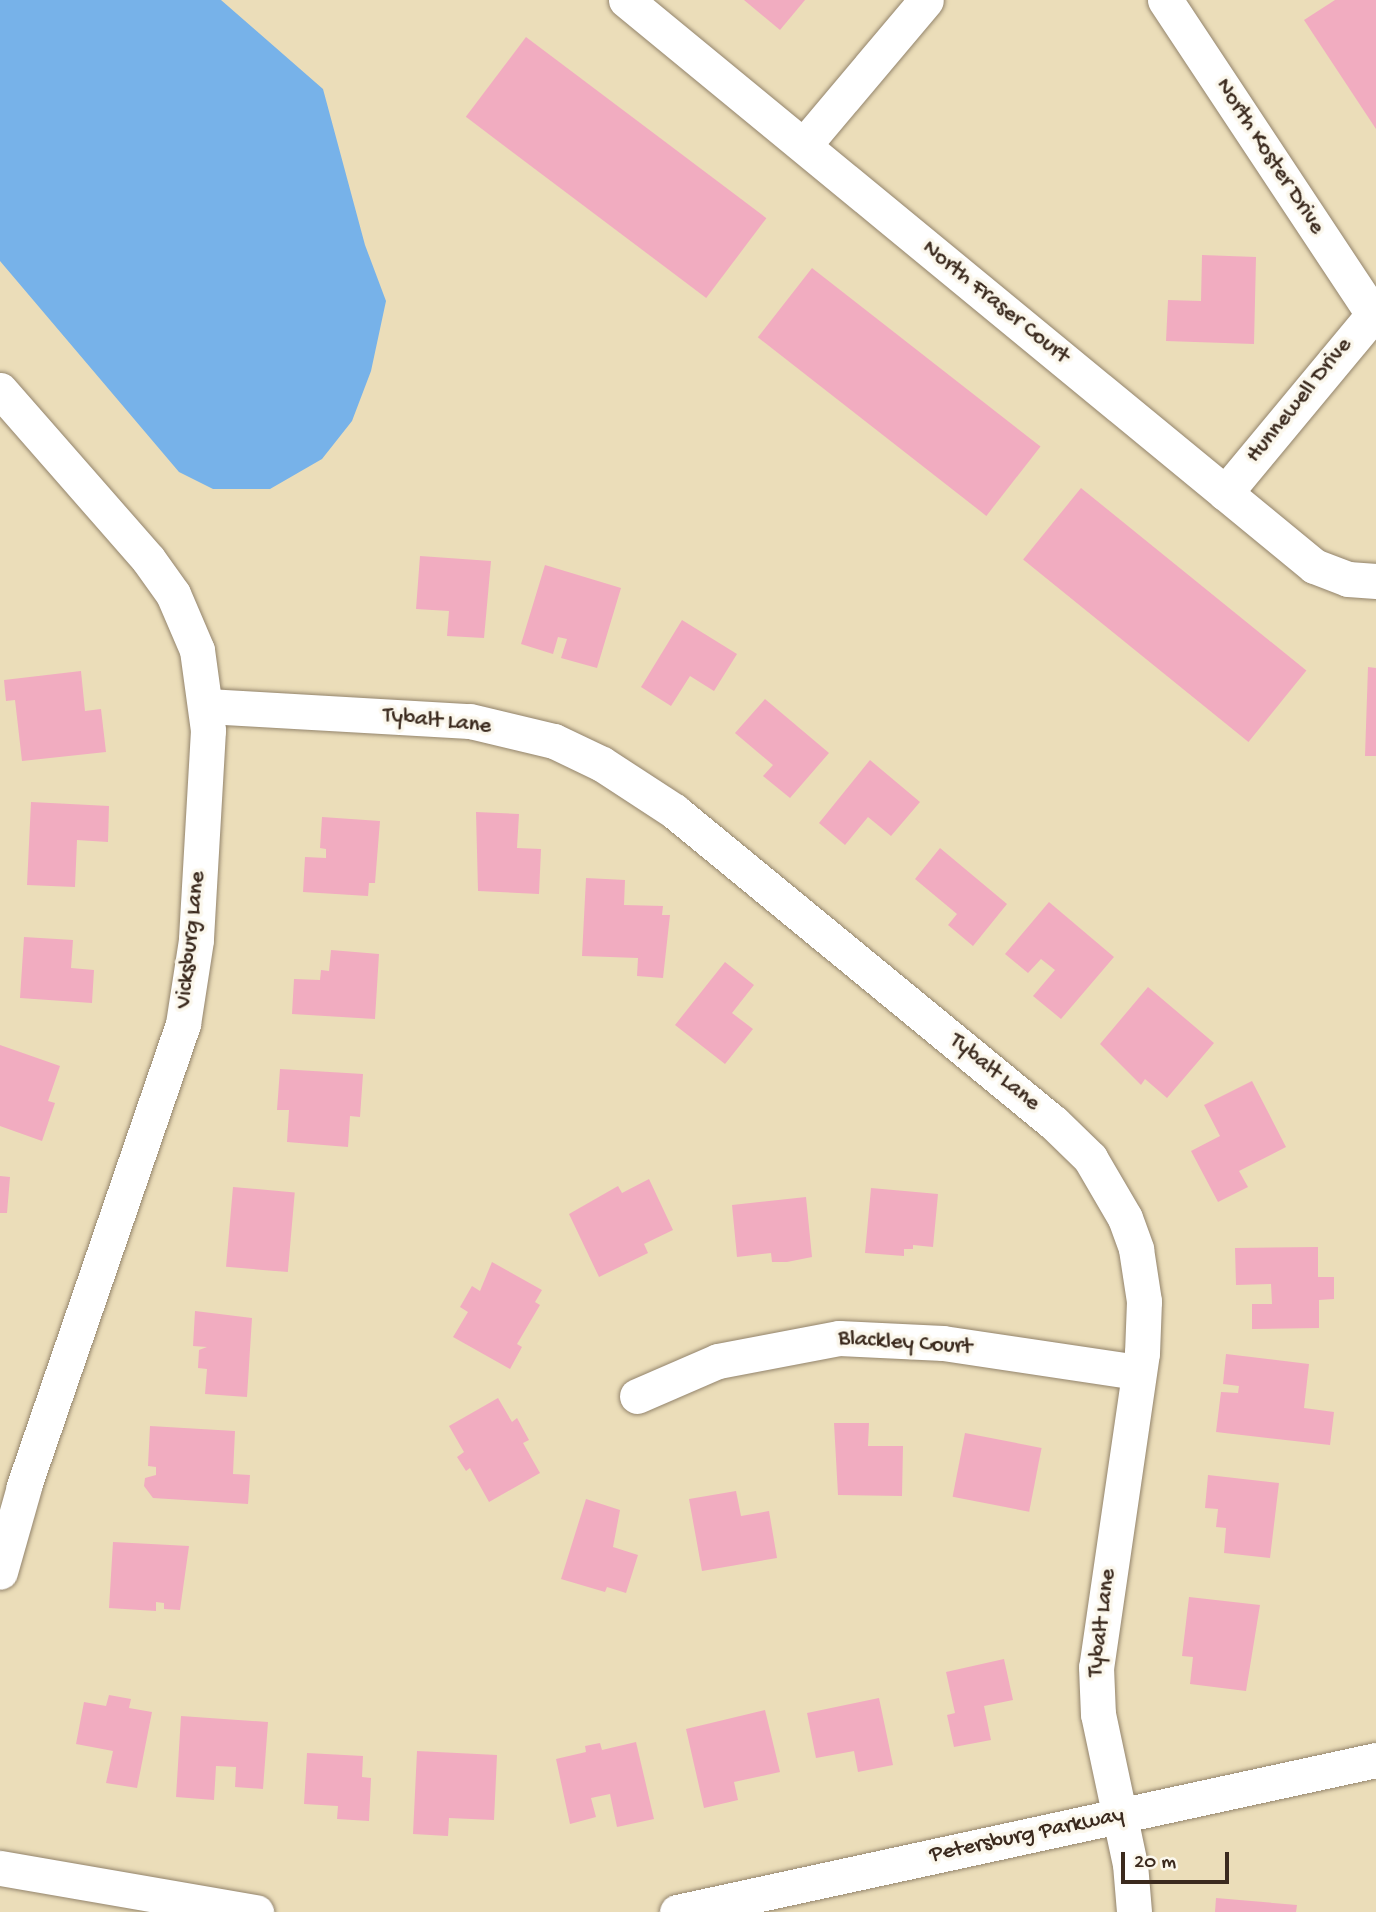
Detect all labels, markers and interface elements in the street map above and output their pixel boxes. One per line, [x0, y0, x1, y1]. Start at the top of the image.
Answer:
street label: North Koster Drive [1208, 74, 1330, 240]
street label: North Fraser Court [916, 235, 1074, 371]
street label: Hunnewell Drive [1241, 333, 1359, 469]
street label: Tybalt Lane [381, 703, 493, 741]
street label: Vicksburg Lane [171, 870, 213, 1010]
street label: Tybalt Lane [943, 1028, 1045, 1118]
street label: Blackley Court [837, 1326, 973, 1362]
street label: Tybalt Lane [1083, 1567, 1123, 1679]
street label: Petersburg Parkway [927, 1802, 1127, 1870]
scale bar [1124, 1839, 1232, 1883]
text: 20 m [1134, 1851, 1176, 1876]

